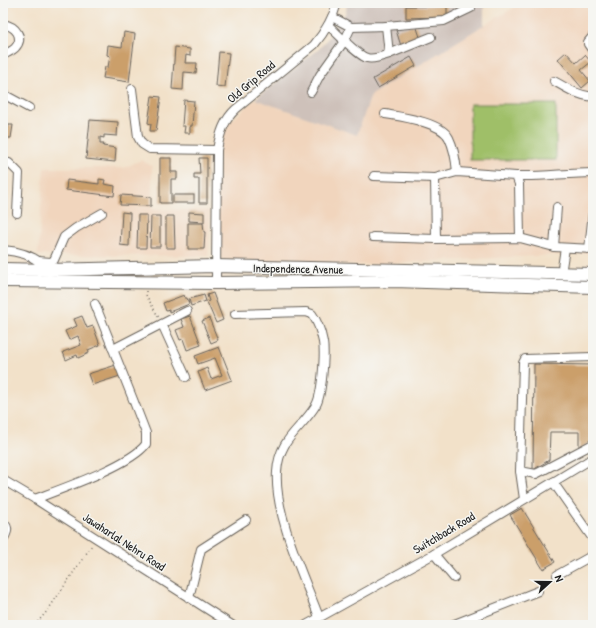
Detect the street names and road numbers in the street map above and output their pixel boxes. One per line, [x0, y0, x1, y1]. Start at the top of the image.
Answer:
street label: Old Grip Road [223, 56, 279, 107]
street label: Independence Avenue [253, 259, 344, 278]
street label: Switchback Road [410, 507, 478, 558]
street label: Jawaharlal Nehru Road [80, 508, 169, 575]

